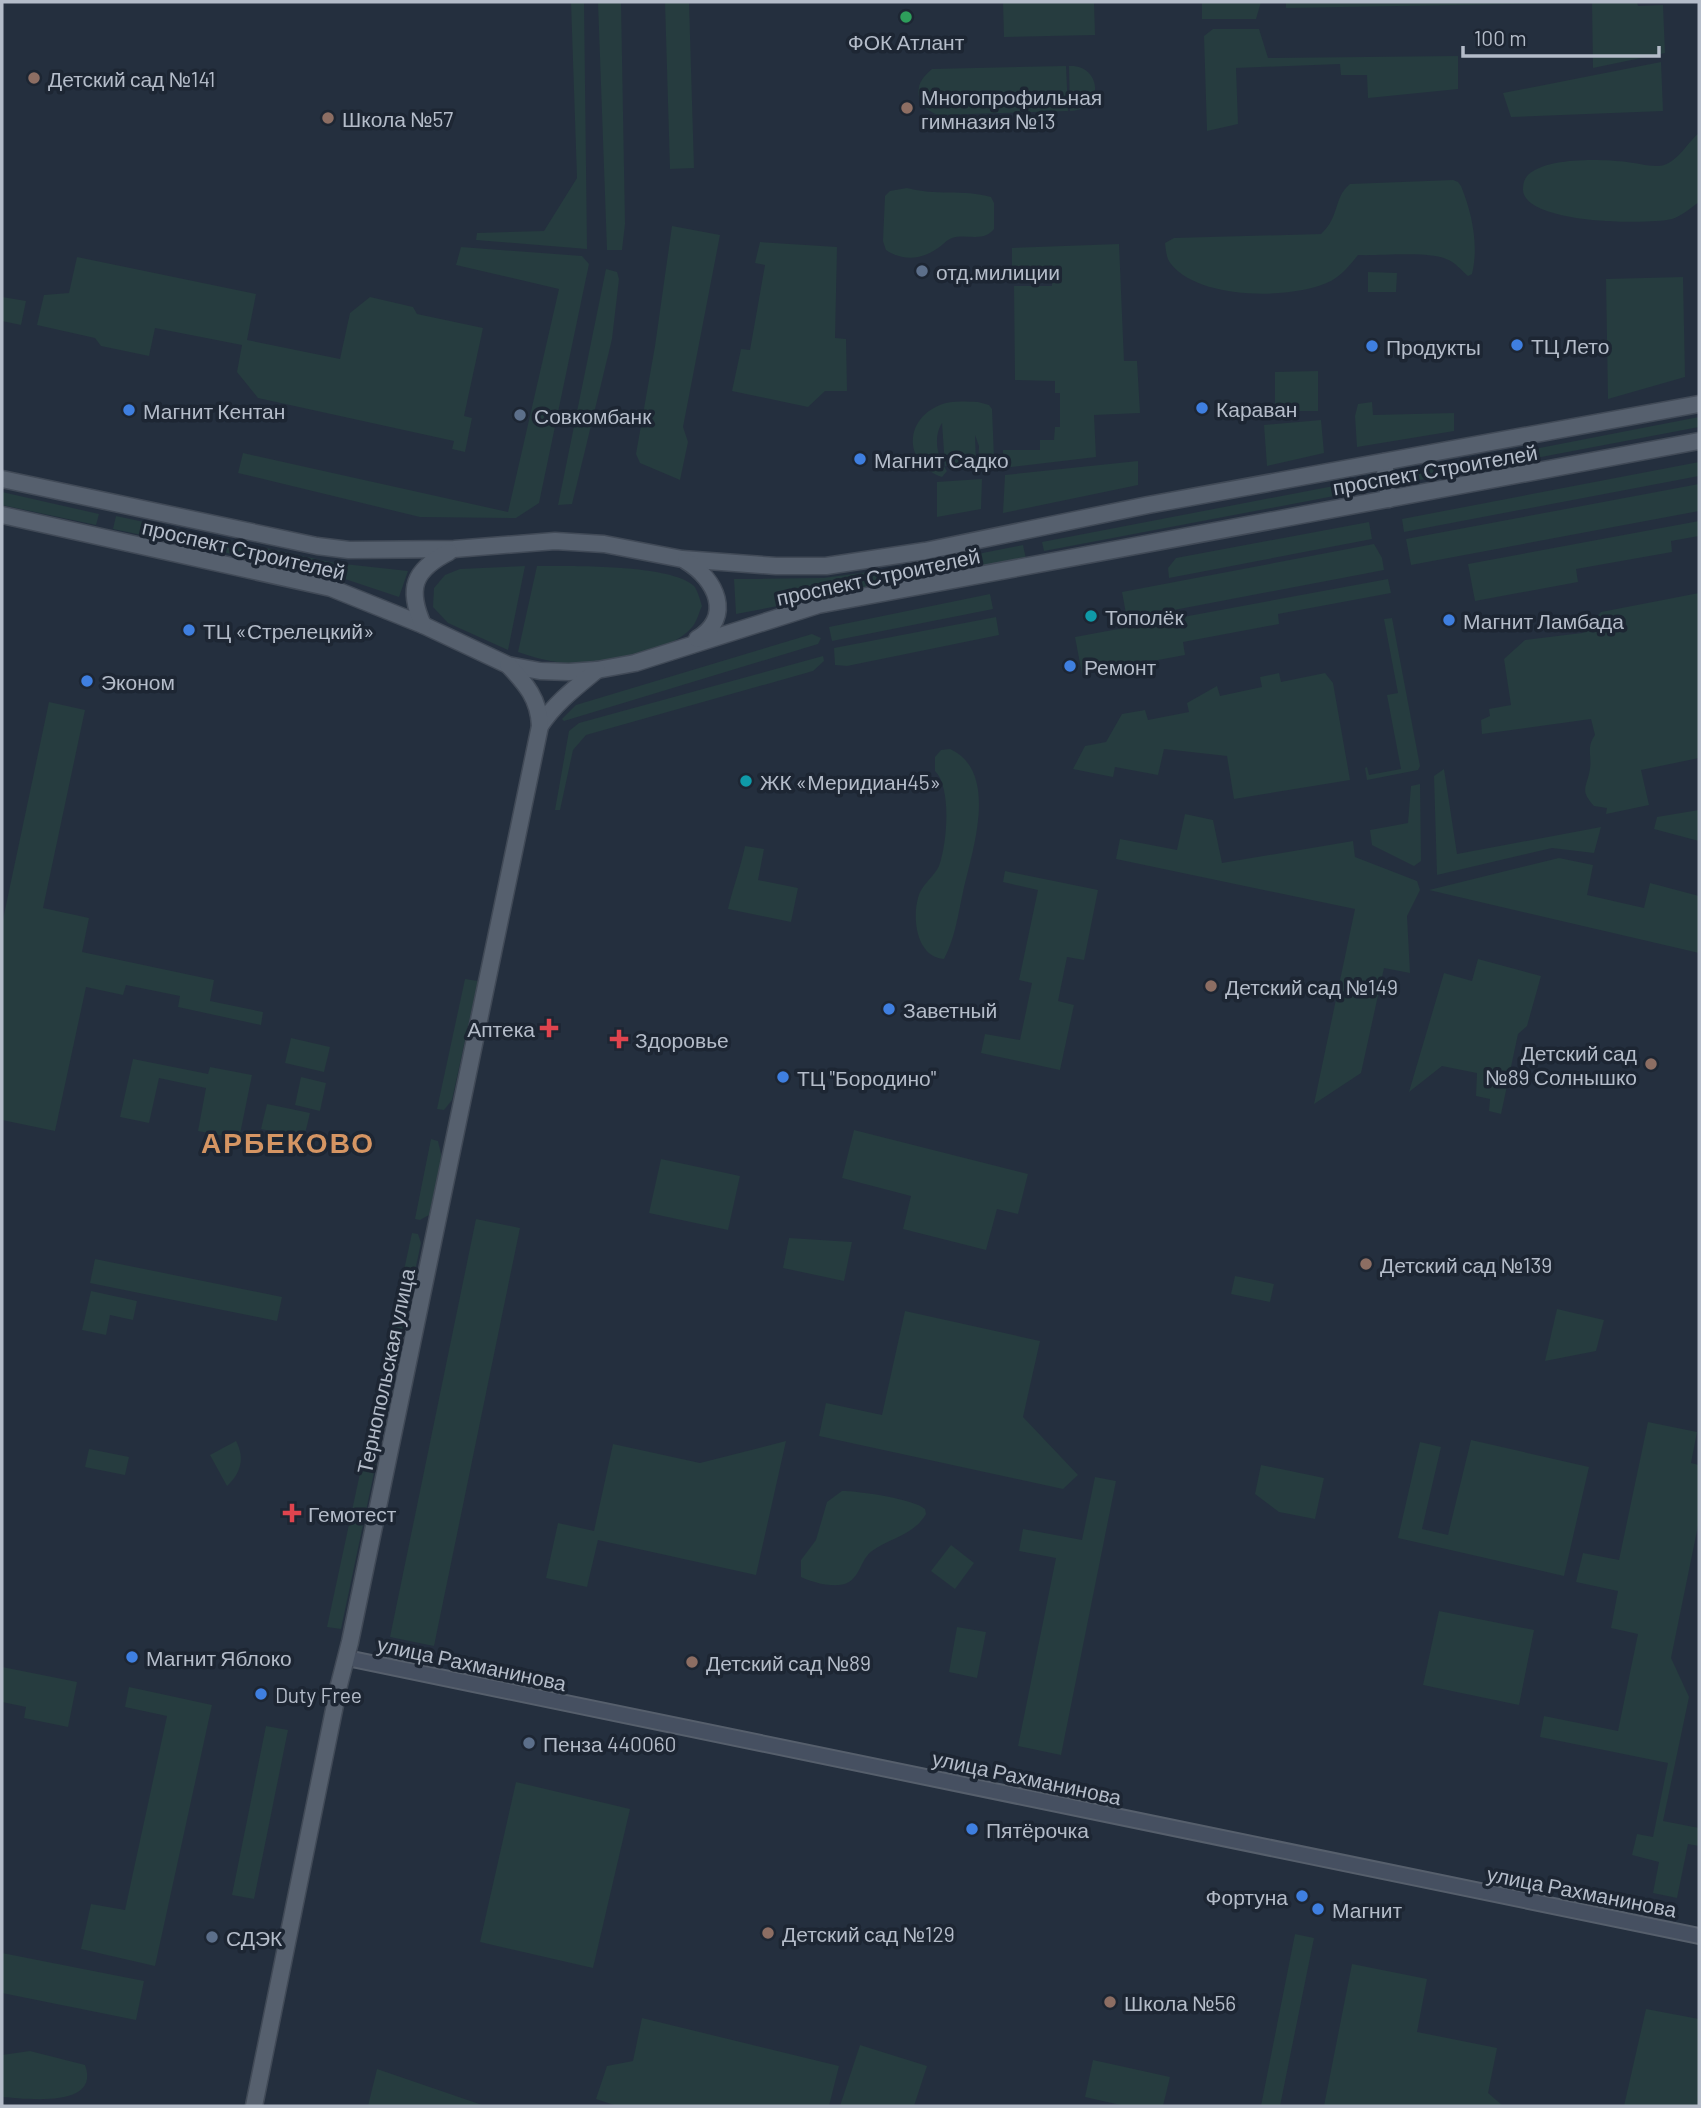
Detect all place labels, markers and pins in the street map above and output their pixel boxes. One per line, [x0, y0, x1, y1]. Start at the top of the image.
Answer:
marker: ФОК Атлант [898, 9, 914, 25]
place label: ФОК Атлант [848, 29, 965, 54]
place label: Детский сад №141 [48, 66, 215, 91]
marker: Детский сад №141 [26, 70, 42, 86]
place label: Многопрофильная гимназия №13 [921, 84, 1102, 133]
marker: Многопрофильная гимназия №13 [899, 100, 915, 116]
place label: Школа №57 [342, 106, 453, 131]
marker: Школа №57 [320, 110, 336, 126]
place label: отд.милиции [936, 259, 1060, 284]
marker: отд.милиции [914, 263, 930, 279]
place label: ТЦ Лето [1531, 333, 1609, 358]
place label: Продукты [1386, 334, 1481, 359]
marker: ТЦ Лето [1509, 337, 1525, 353]
marker: Продукты [1364, 338, 1380, 354]
place label: Караван [1216, 396, 1297, 421]
place label: Магнит Кентан [143, 398, 285, 423]
marker: Караван [1194, 400, 1210, 416]
marker: Магнит Кентан [121, 402, 137, 418]
place label: Совкомбанк [534, 403, 652, 428]
marker: Совкомбанк [512, 407, 528, 423]
place label: Магнит Садко [874, 447, 1009, 472]
marker: Магнит Садко [852, 451, 868, 467]
place label: Тополёк [1105, 604, 1184, 629]
marker: Тополёк [1083, 608, 1099, 624]
place label: Магнит Ламбада [1463, 608, 1624, 633]
marker: Магнит Ламбада [1441, 612, 1457, 628]
place label: ТЦ «Стрелецкий» [203, 618, 374, 643]
marker: ТЦ «Стрелецкий» [181, 622, 197, 638]
place label: Ремонт [1084, 654, 1156, 679]
marker: Ремонт [1062, 658, 1078, 674]
place label: Эконом [101, 669, 175, 694]
marker: Эконом [79, 673, 95, 689]
place label: ЖК «Меридиан45» [760, 769, 941, 794]
marker: ЖК «Меридиан45» [738, 773, 754, 789]
place label: Детский сад №149 [1225, 974, 1398, 999]
marker: Детский сад №149 [1203, 978, 1219, 994]
place label: Заветный [903, 997, 997, 1022]
marker: Заветный [881, 1001, 897, 1017]
place label: Аптека [467, 1016, 535, 1041]
marker: Аптека [541, 1020, 557, 1036]
place label: Здоровье [635, 1027, 729, 1052]
marker: Здоровье [609, 1029, 629, 1049]
place label: Детский сад №89 Солнышко [1485, 1040, 1637, 1089]
marker: Детский сад №89 Солнышко [1643, 1056, 1659, 1072]
place label: ТЦ "Бородино" [797, 1065, 936, 1090]
marker: ТЦ "Бородино" [775, 1069, 791, 1085]
place label: Детский сад №139 [1380, 1252, 1552, 1277]
marker: Детский сад №139 [1358, 1256, 1374, 1272]
place label: Гемотест [308, 1501, 397, 1526]
marker: Гемотест [282, 1503, 302, 1523]
place label: Магнит Яблоко [146, 1645, 292, 1670]
marker: Магнит Яблоко [124, 1649, 140, 1665]
place label: Детский сад №89 [706, 1650, 871, 1675]
marker: Детский сад №89 [684, 1654, 700, 1670]
place label: Duty Free [275, 1682, 362, 1707]
marker: Duty Free [253, 1686, 269, 1702]
place label: Пенза 440060 [543, 1731, 676, 1756]
marker: Пенза 440060 [521, 1735, 537, 1751]
place label: Пятёрочка [986, 1817, 1089, 1842]
marker: Пятёрочка [964, 1821, 980, 1837]
place label: Фортуна [1206, 1884, 1288, 1909]
marker: Фортуна [1294, 1888, 1310, 1904]
place label: Магнит [1332, 1897, 1402, 1922]
marker: Магнит [1310, 1901, 1326, 1917]
place label: Детский сад №129 [782, 1921, 955, 1946]
place label: СДЭК [226, 1925, 283, 1950]
marker: Детский сад №129 [760, 1925, 776, 1941]
marker: СДЭК [204, 1929, 220, 1945]
place label: Школа №56 [1124, 1990, 1236, 2015]
marker: Школа №56 [1102, 1994, 1118, 2010]

